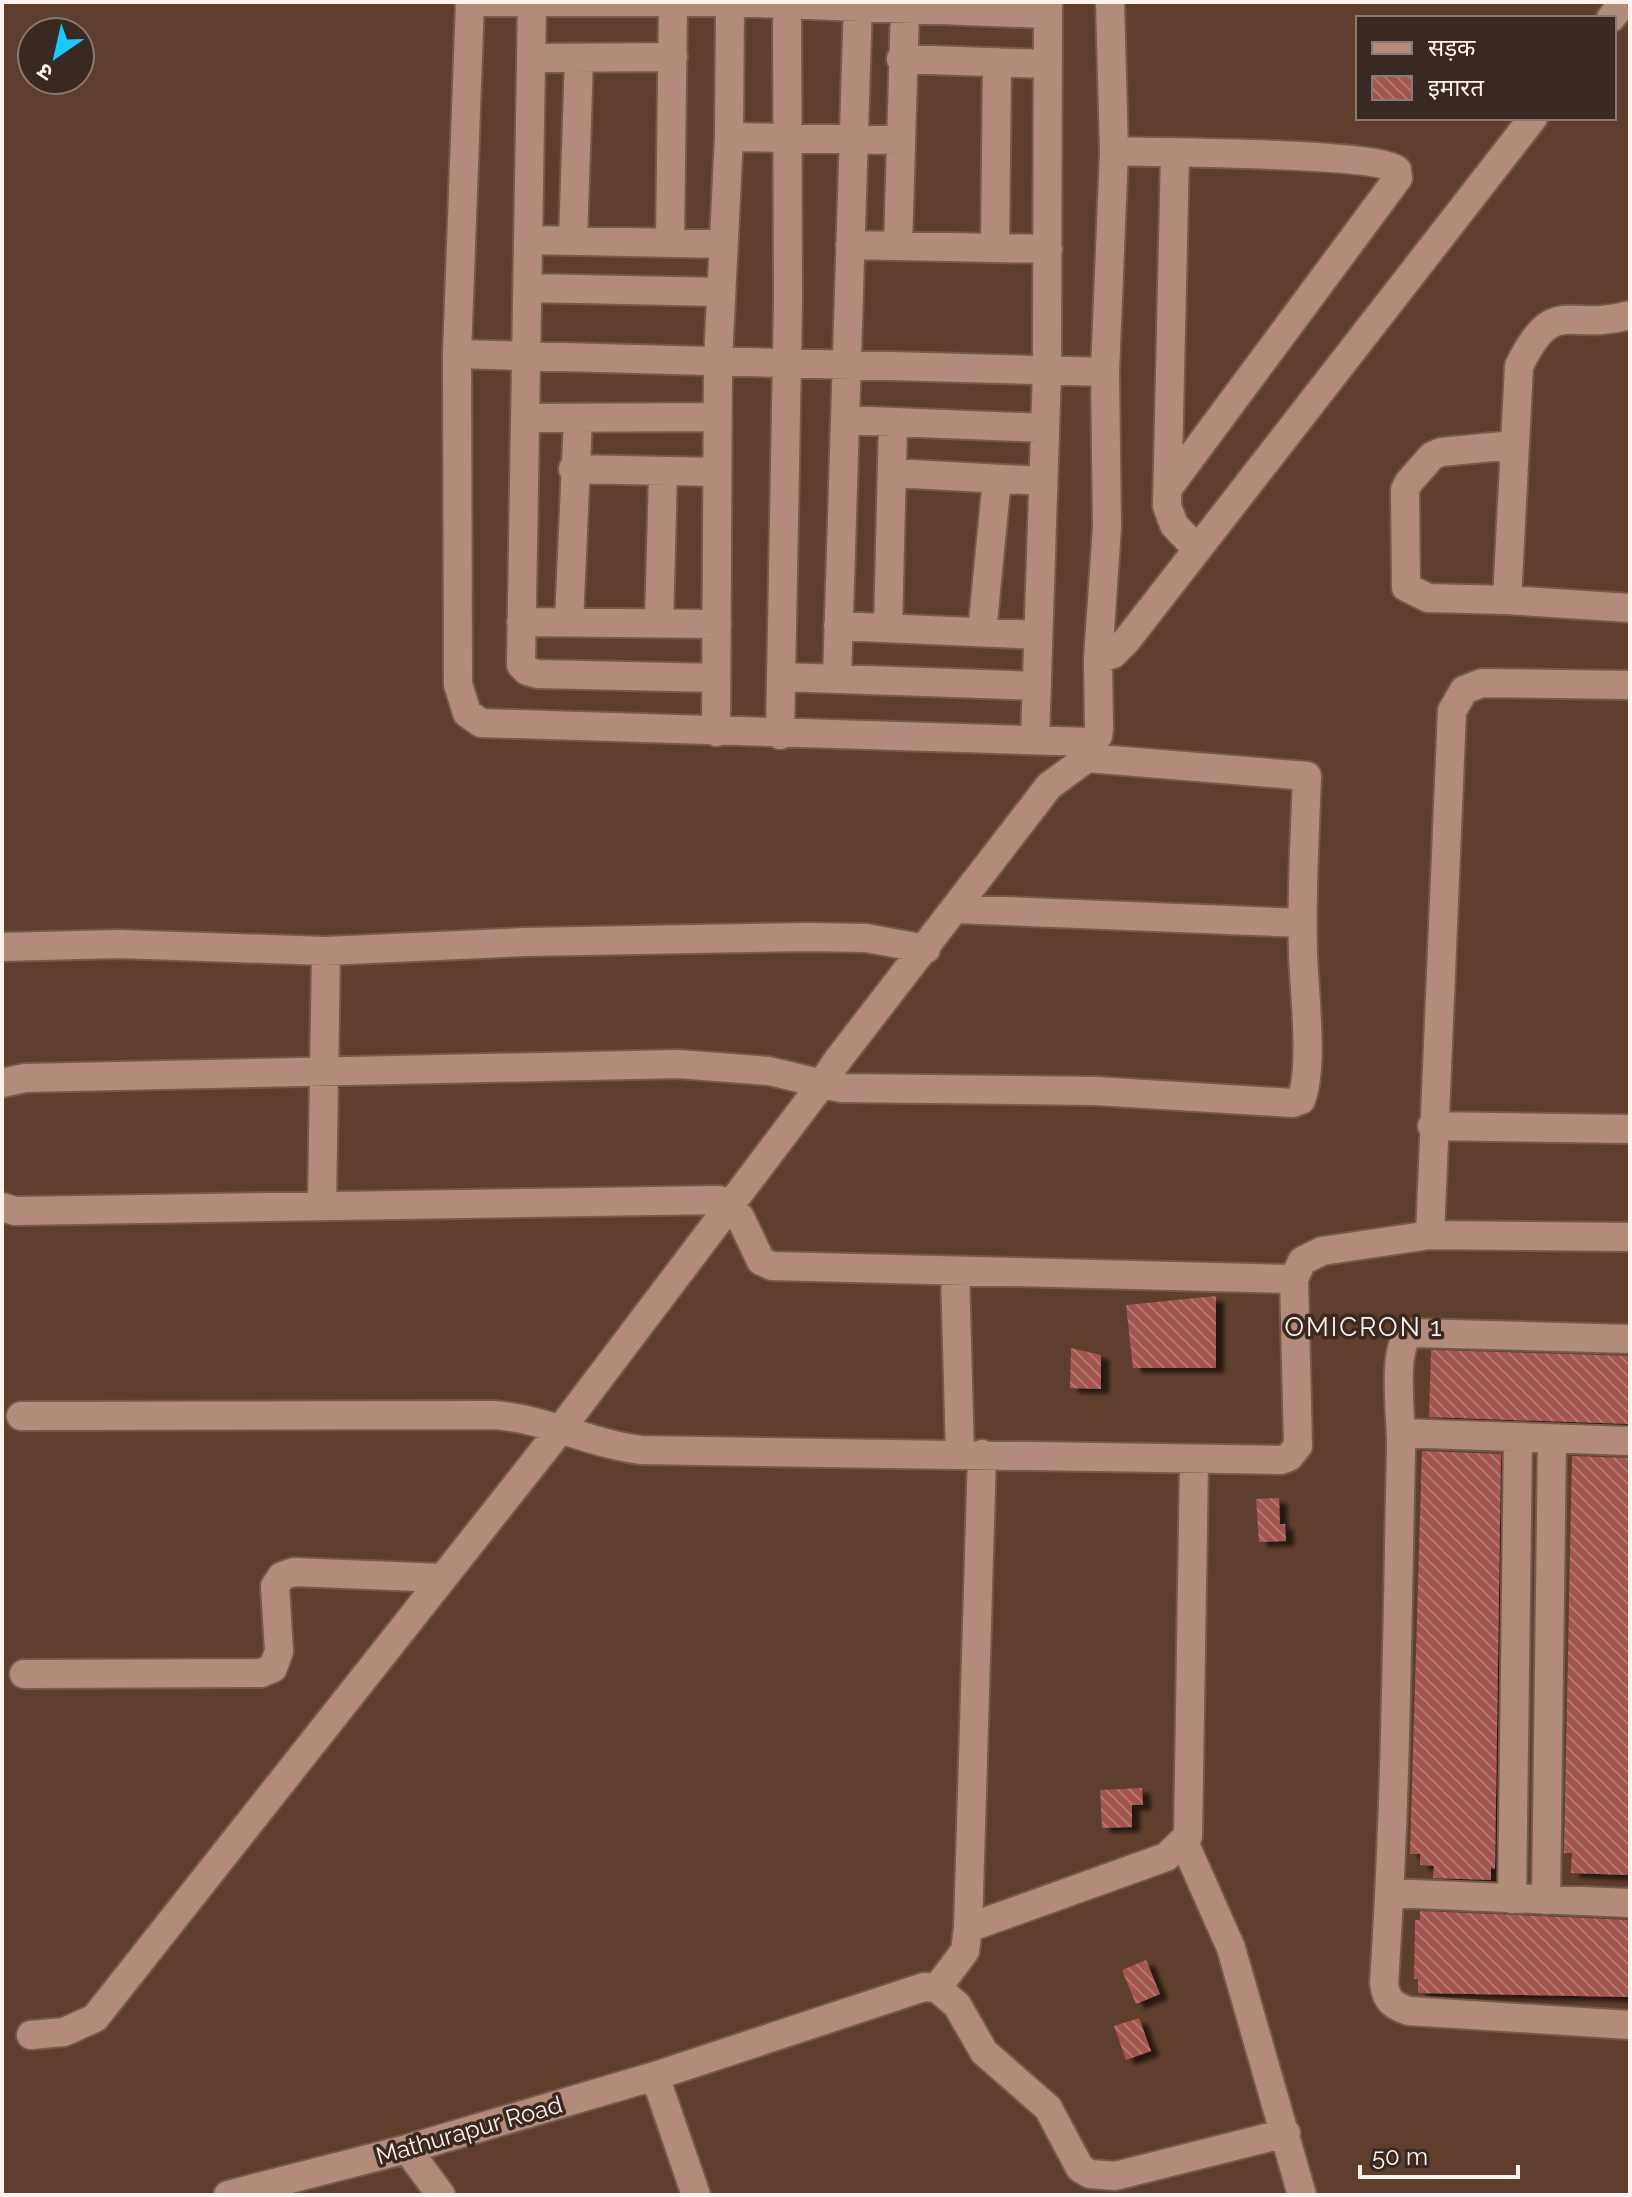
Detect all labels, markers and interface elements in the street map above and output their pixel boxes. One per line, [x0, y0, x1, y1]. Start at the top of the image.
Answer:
north arrow [16, 16, 96, 96]
legend [1356, 16, 1616, 120]
text: सड़क [1428, 33, 1476, 62]
text: उ [31, 58, 57, 87]
text: इमारत [1428, 73, 1485, 102]
district label: OMICRON 1 [1285, 1312, 1443, 1342]
street label: Mathurapur Road [373, 2090, 565, 2170]
scale bar [1360, 2129, 1518, 2179]
text: 50 m [1372, 2142, 1428, 2171]

